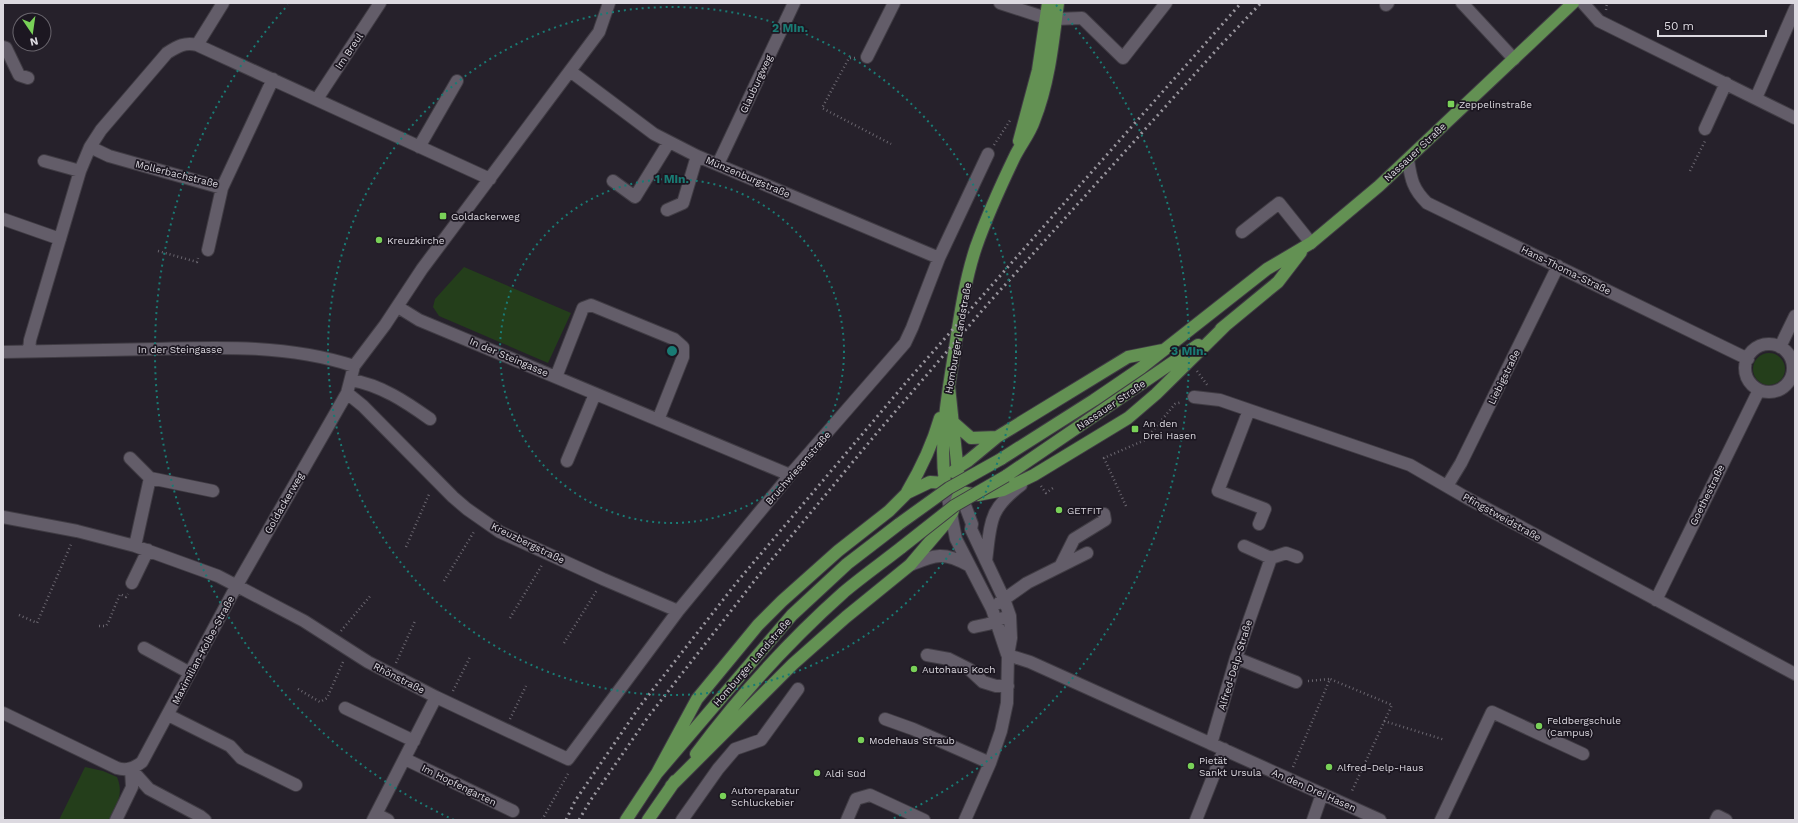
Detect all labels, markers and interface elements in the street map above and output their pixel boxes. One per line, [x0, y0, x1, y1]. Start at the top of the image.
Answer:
north arrow [12, 12, 52, 52]
scale bar [1658, 12, 1766, 38]
text: 50 m [1664, 19, 1694, 33]
text: 2 Min. [772, 21, 808, 35]
street label: Im Breul [333, 31, 365, 71]
text: N [29, 34, 40, 49]
street label: Glauburgweg [738, 53, 775, 115]
marker: Zeppelinstraße [1446, 99, 1456, 109]
place label: Zeppelinstraße [1459, 99, 1532, 110]
street label: Nassauer Straße [1382, 120, 1448, 183]
street label: Münzenburgstraße [704, 154, 792, 200]
street label: Mollerbachstraße [134, 158, 220, 190]
text: 1 Min. [655, 172, 689, 186]
marker: Goldackerweg [438, 211, 448, 221]
place label: Goldackerweg [451, 211, 520, 222]
marker: Kreuzkirche [374, 235, 384, 245]
place label: Kreuzkirche [387, 235, 445, 246]
street label: Hans-Thoma-Straße [1519, 243, 1613, 297]
street label: Homburger Landstraße [943, 281, 973, 394]
street label: In der Steingasse [468, 335, 550, 379]
street label: In der Steingasse [138, 344, 222, 355]
centre of rings [665, 344, 679, 358]
text: 3 Min. [1171, 344, 1207, 358]
street label: Liebigstraße [1486, 348, 1522, 406]
street label: Nassauer Straße [1075, 378, 1148, 432]
place label: An den Drei Hasen [1143, 418, 1196, 441]
marker: An den Drei Hasen [1130, 424, 1140, 434]
street label: Bruchwiesenstraße [763, 429, 833, 507]
street label: Goethestraße [1688, 463, 1727, 527]
street label: Goldackerweg [262, 470, 306, 535]
street label: Pfingstweidstraße [1461, 491, 1543, 543]
marker: GETFIT [1054, 505, 1064, 515]
place label: GETFIT [1067, 505, 1102, 516]
street label: Kreuzbergstraße [490, 521, 567, 566]
street label: Maximilian-Kolbe-Straße [170, 594, 236, 706]
street label: Homburger Landstraße [711, 616, 793, 708]
street label: Alfred-Delp-Straße [1216, 618, 1254, 712]
street label: Rhönstraße [372, 660, 427, 696]
marker: Autohaus Koch [909, 664, 919, 674]
place label: Autohaus Koch [922, 664, 996, 675]
place label: Feldbergschule (Campus) [1547, 715, 1621, 738]
marker: Feldbergschule (Campus) [1534, 721, 1544, 731]
marker: Modehaus Straub [856, 735, 866, 745]
place label: Modehaus Straub [869, 735, 955, 746]
place label: Pietät Sankt Ursula [1199, 755, 1262, 778]
marker: Pietät Sankt Ursula [1186, 761, 1196, 771]
street label: Im Hopfengarten [420, 762, 498, 808]
marker: Alfred-Delp-Haus [1324, 762, 1334, 772]
place label: Alfred-Delp-Haus [1337, 762, 1423, 773]
street label: An den Drei Hasen [1270, 766, 1358, 814]
marker: Aldi Süd [812, 768, 822, 778]
place label: Aldi Süd [825, 768, 866, 779]
place label: Autoreparatur Schluckebier [731, 785, 799, 808]
marker: Autoreparatur Schluckebier [718, 791, 728, 801]

